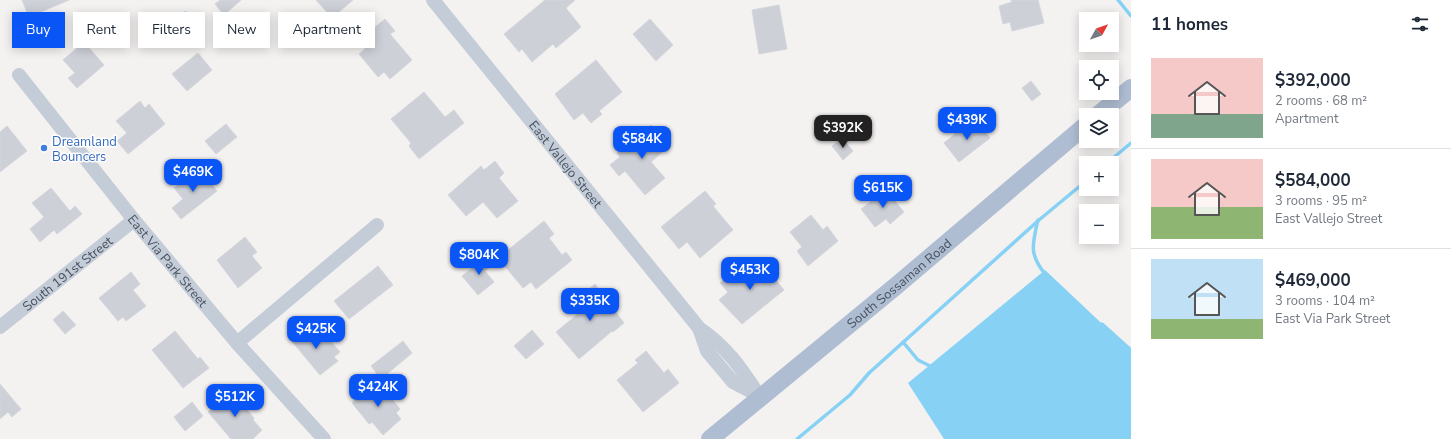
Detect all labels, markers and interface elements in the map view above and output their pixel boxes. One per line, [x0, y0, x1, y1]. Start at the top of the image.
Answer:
chip: Buy [12, 12, 65, 48]
chip: Rent [73, 12, 130, 48]
chip: Filters [138, 12, 205, 48]
chip: New [213, 12, 270, 48]
chip: Apartment [278, 12, 375, 48]
north arrow [1079, 12, 1119, 52]
map controls [1079, 12, 1119, 244]
text: 11 homes [1151, 13, 1228, 36]
icon: filters [1409, 13, 1431, 35]
button: locate [1079, 60, 1119, 100]
text: $392,000 [1275, 69, 1351, 92]
icon: home [1183, 74, 1231, 122]
text: 2 rooms · 68 m² [1275, 92, 1367, 110]
pin: $439K [939, 107, 995, 141]
button: layers [1079, 108, 1119, 148]
text: Apartment [1275, 110, 1338, 128]
text: $439K [947, 111, 987, 129]
pin: $392K [815, 115, 871, 149]
street label: East Vallejo Street [524, 117, 606, 212]
text: $392K [823, 119, 863, 137]
pin: $584K [614, 126, 670, 160]
text: $584K [622, 130, 662, 148]
place label: Dreamland Bouncers [52, 133, 117, 166]
marker: Dreamland Bouncers [39, 143, 49, 153]
button: + [1079, 156, 1119, 196]
pin: $469K [165, 159, 221, 193]
text: $469K [173, 163, 213, 181]
text: $584,000 [1275, 169, 1351, 192]
pin: $615K [855, 175, 911, 209]
icon: home [1183, 175, 1231, 223]
text: $615K [863, 179, 903, 197]
text: 3 rooms · 95 m² [1275, 192, 1367, 210]
button: − [1079, 204, 1119, 244]
text: East Vallejo Street [1275, 210, 1382, 228]
street label: East Via Park Street [123, 211, 211, 312]
street label: South 191st Street [19, 232, 117, 316]
street label: South Sossaman Road [843, 235, 956, 333]
pin: $804K [451, 242, 507, 276]
text: $804K [459, 246, 499, 264]
pin: $453K [722, 257, 778, 291]
text: $453K [730, 261, 770, 279]
text: $469,000 [1275, 269, 1351, 292]
icon: home [1183, 275, 1231, 323]
pin: $335K [562, 288, 618, 322]
text: $335K [570, 292, 610, 310]
text: 3 rooms · 104 m² [1275, 292, 1375, 310]
text: East Via Park Street [1275, 310, 1390, 328]
pin: $425K [288, 316, 344, 350]
text: $425K [296, 320, 336, 338]
pin: $424K [350, 374, 406, 408]
text: $424K [358, 378, 398, 396]
pin: $512K [207, 384, 263, 418]
text: $512K [215, 388, 255, 406]

